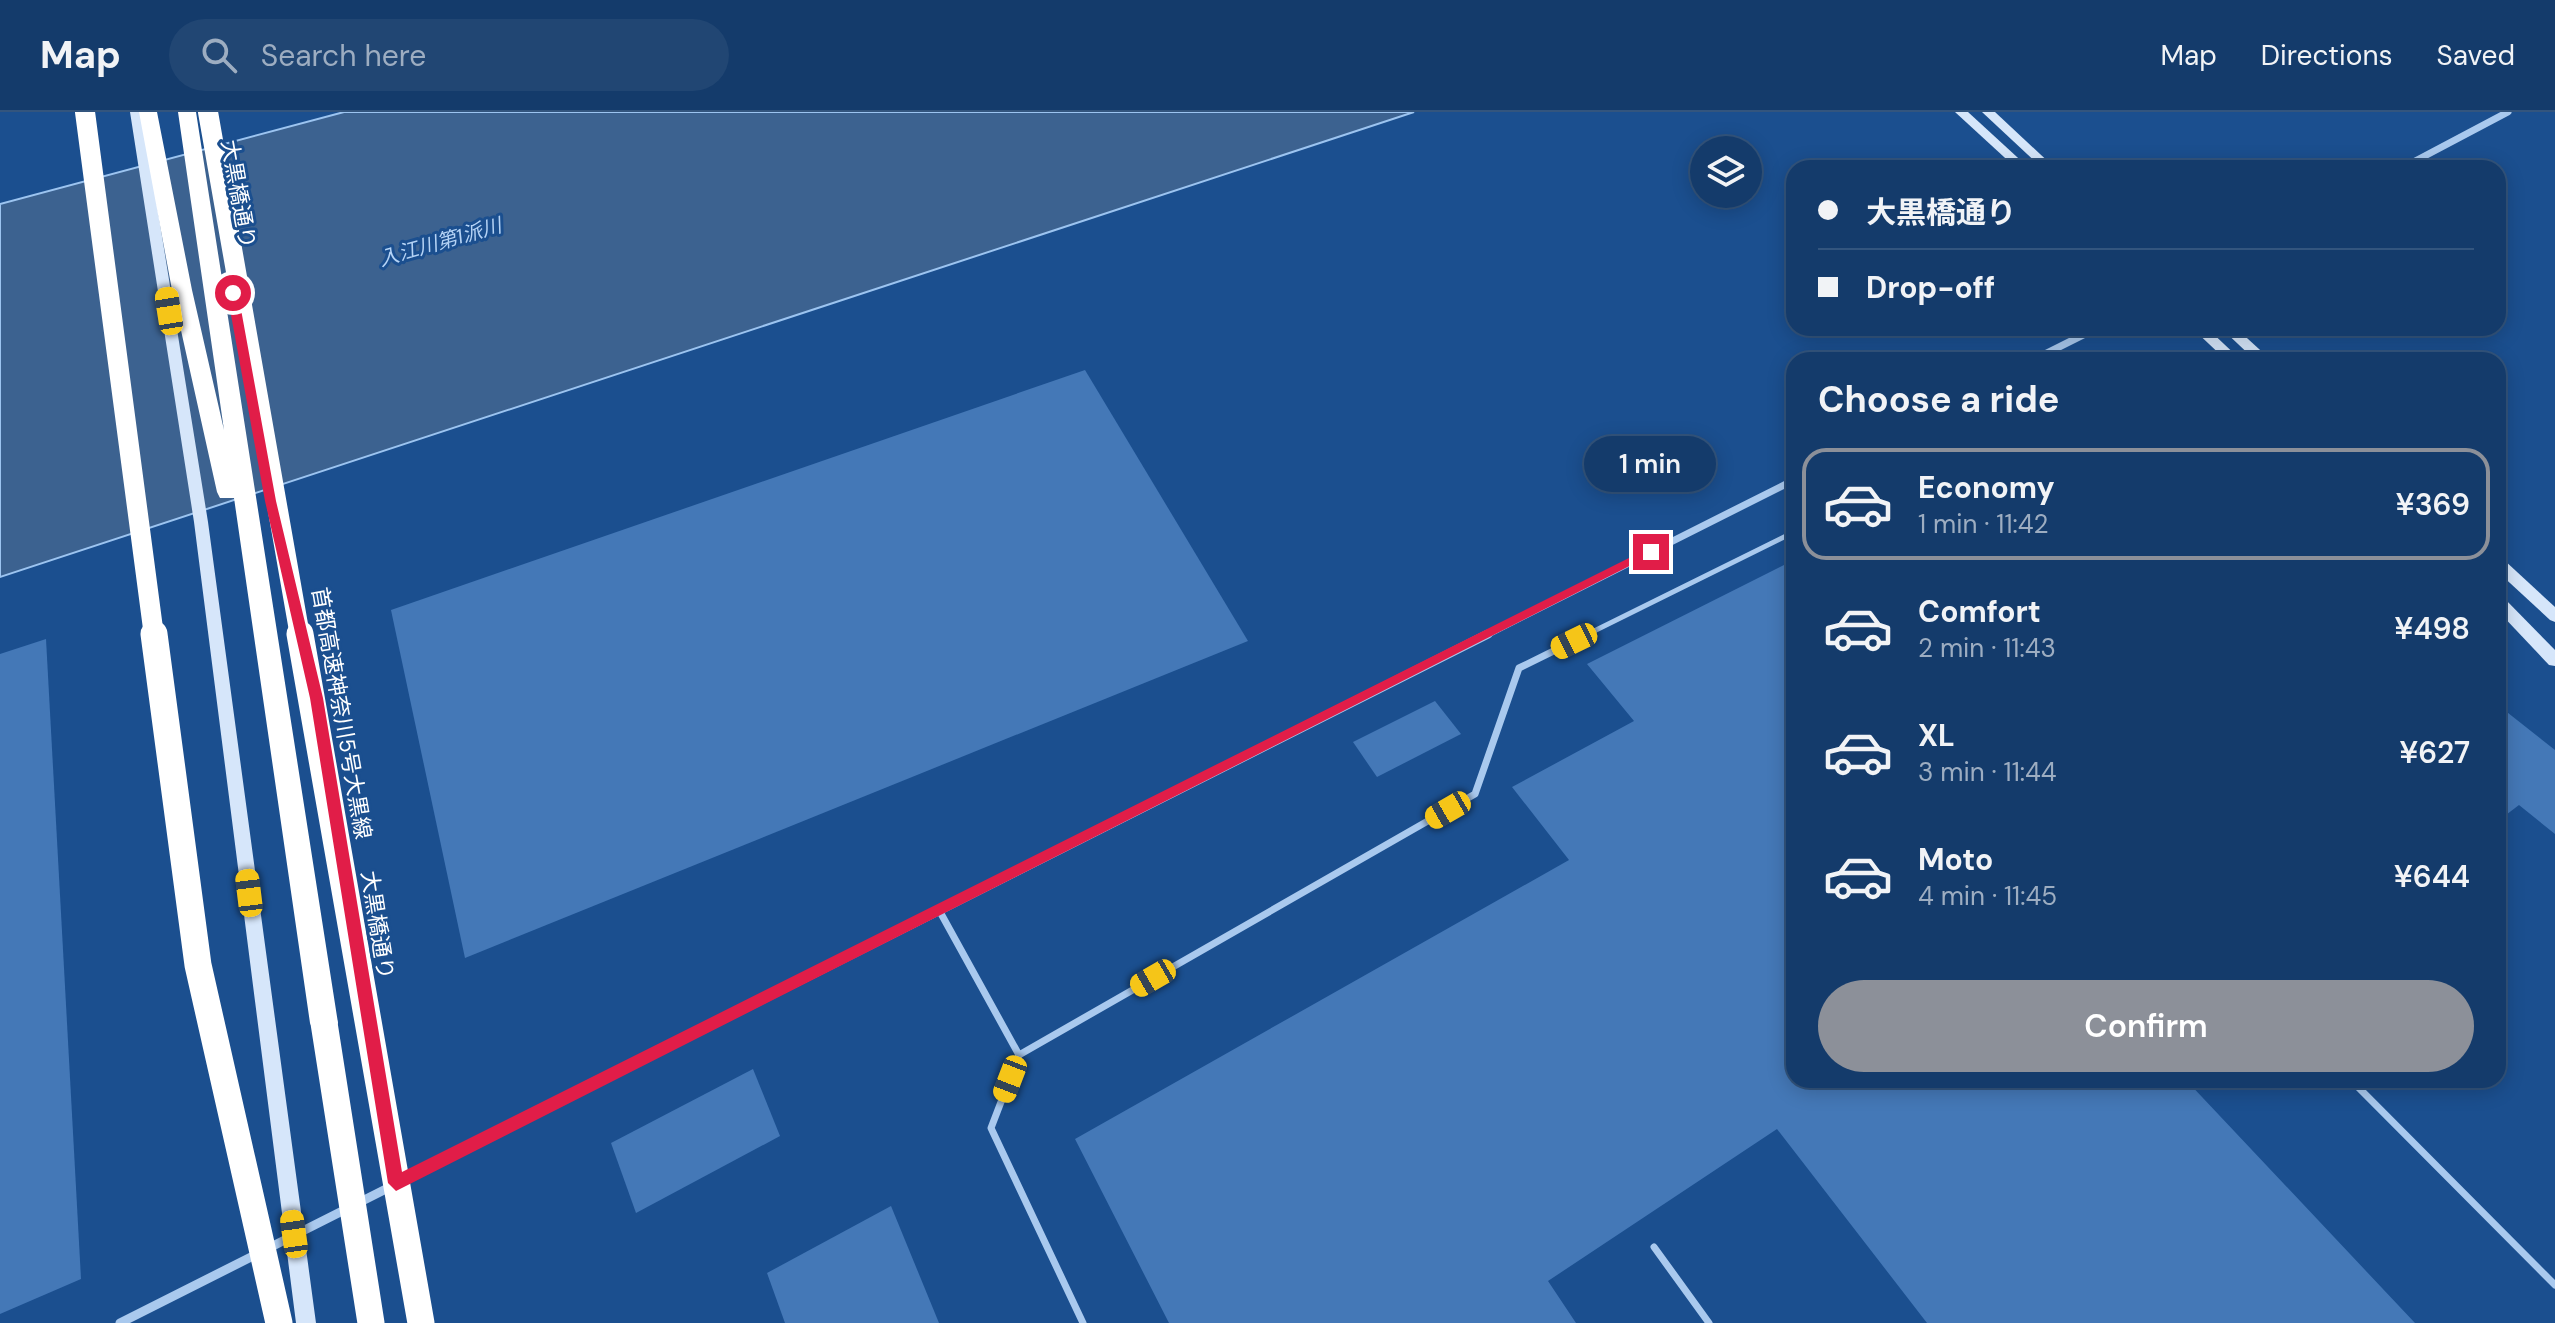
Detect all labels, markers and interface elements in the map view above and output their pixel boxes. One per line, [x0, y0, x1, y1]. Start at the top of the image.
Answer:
search box [169, 19, 729, 91]
text: Map [40, 30, 121, 80]
icon: search [197, 33, 241, 77]
text: Search here [261, 36, 426, 75]
text: Map [2160, 37, 2217, 74]
text: Directions [2261, 37, 2393, 74]
text: Saved [2437, 37, 2515, 74]
map controls [1690, 136, 1762, 208]
button: layers [1690, 136, 1762, 208]
street label: 大黒橋通り [215, 137, 262, 251]
text: 大黒橋通り [1866, 193, 2016, 232]
water label: 入江川第1派川 [376, 212, 506, 272]
text: Drop-off [1866, 268, 1995, 307]
route start [215, 275, 251, 311]
car [153, 285, 185, 337]
text: Choose a ride [1818, 376, 2059, 423]
callout: 1 min [1585, 436, 1717, 492]
text: 1 min [1619, 447, 1681, 481]
icon: car [1822, 468, 1894, 540]
text: Economy [1918, 468, 2055, 507]
text: ¥369 [2396, 485, 2470, 524]
text: 1 min · 11:42 [1918, 507, 2049, 541]
route end [1633, 534, 1669, 570]
street label: 首都高速神奈川5号大黒線 [305, 585, 378, 841]
icon: car [1822, 592, 1894, 664]
text: Comfort [1918, 592, 2041, 631]
text: ¥498 [2394, 609, 2470, 648]
car [1547, 620, 1601, 662]
text: 2 min · 11:43 [1918, 631, 2056, 665]
icon: car [1822, 716, 1894, 788]
text: XL [1918, 716, 1955, 755]
text: ¥627 [2399, 733, 2470, 772]
text: 3 min · 11:44 [1918, 755, 2057, 789]
car [1421, 788, 1475, 832]
icon: car [1822, 840, 1894, 912]
text: Moto [1918, 840, 1993, 879]
text: ¥644 [2394, 857, 2470, 896]
car [234, 868, 264, 918]
street label: 大黒橋通り [355, 868, 400, 982]
text: 4 min · 11:45 [1918, 879, 2057, 913]
car [1126, 956, 1180, 1000]
button: Confirm [1818, 980, 2474, 1072]
car [990, 1052, 1030, 1106]
car [279, 1209, 309, 1259]

